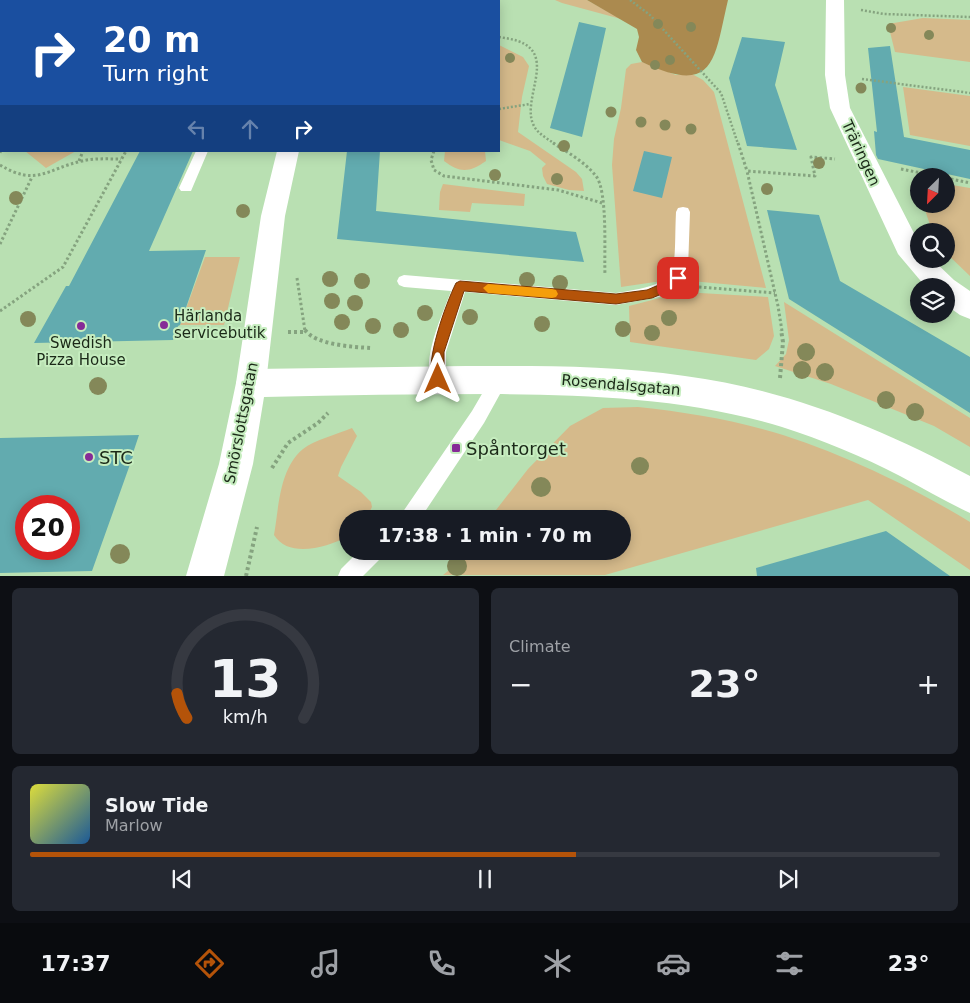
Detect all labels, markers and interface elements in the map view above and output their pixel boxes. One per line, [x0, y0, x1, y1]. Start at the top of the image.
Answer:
icon: right [20, 20, 85, 85]
text: 20 m [103, 20, 200, 60]
text: Turn right [103, 61, 208, 86]
icon: left [183, 115, 211, 143]
icon: ahead [236, 115, 264, 143]
icon: right [289, 115, 317, 143]
street label: Träringen [838, 116, 884, 189]
north arrow [910, 168, 955, 212]
map controls [910, 168, 955, 323]
button: search [910, 223, 955, 268]
pin [657, 257, 699, 299]
icon: arrive [664, 264, 692, 292]
button: layers [910, 278, 955, 323]
place label: Härlanda servicebutik [174, 307, 266, 342]
marker: Härlanda servicebutik [158, 319, 170, 331]
marker: Swedish Pizza House [75, 320, 87, 332]
place label: Swedish Pizza House [36, 334, 126, 369]
position arrow [411, 352, 463, 404]
street label: Smörslottsgatan [220, 361, 262, 485]
street label: Rosendalsgatan [561, 371, 681, 399]
place label: Spåntorget [466, 438, 566, 459]
marker: Spåntorget [450, 442, 462, 454]
place label: STC [99, 447, 133, 468]
marker: STC [83, 451, 95, 463]
speed limit sign: 20 [15, 495, 80, 560]
text: 17:38 · 1 min · 70 m [378, 524, 592, 546]
text: Climate [509, 637, 571, 656]
text: 13 [209, 649, 282, 709]
text: 23° [689, 662, 760, 706]
text: − [509, 668, 532, 701]
text: + [917, 668, 940, 701]
text: km/h [223, 706, 268, 727]
text: Slow Tide [105, 794, 208, 816]
text: Marlow [105, 816, 163, 835]
icon: previous [168, 865, 196, 893]
icon: pause [471, 865, 499, 893]
icon: next [774, 865, 802, 893]
icon: directions [192, 946, 227, 981]
icon: music [308, 946, 343, 981]
icon: phone [424, 946, 459, 981]
icon: climate [540, 946, 575, 981]
icon: car [656, 946, 691, 981]
icon: filters [772, 946, 807, 981]
text: 17:37 [41, 951, 111, 976]
text: 23° [888, 951, 929, 976]

